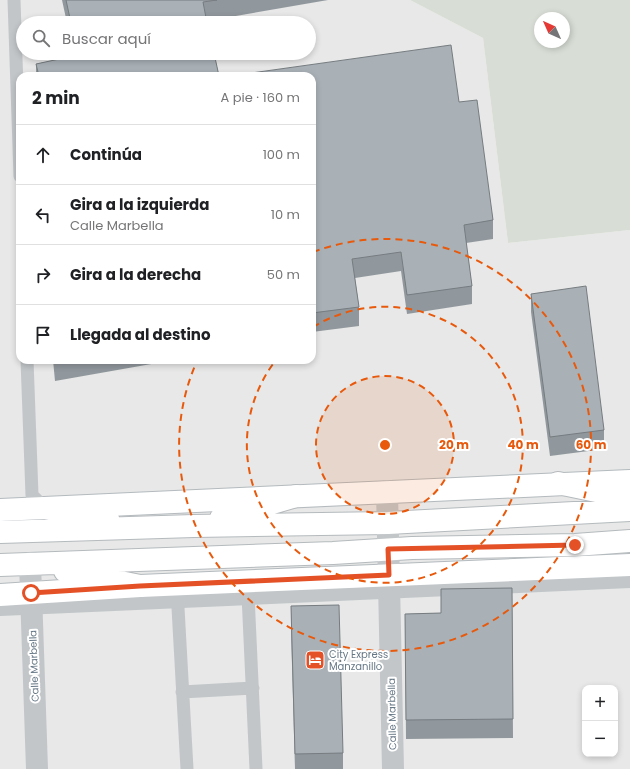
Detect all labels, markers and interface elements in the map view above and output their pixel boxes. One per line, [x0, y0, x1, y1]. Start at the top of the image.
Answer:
north arrow [534, 12, 570, 48]
search box [16, 16, 316, 60]
icon: search [30, 27, 52, 49]
text: Buscar aquí [62, 28, 151, 49]
text: 2 min [32, 86, 80, 110]
text: A pie · 160 m [221, 88, 300, 107]
icon: ahead [32, 144, 54, 166]
text: Continúa [70, 144, 142, 165]
text: 100 m [263, 145, 300, 164]
text: Gira a la izquierda [70, 194, 209, 215]
icon: left [32, 204, 54, 226]
text: 10 m [271, 205, 300, 224]
text: Calle Marbella [70, 216, 164, 235]
icon: right [32, 264, 54, 286]
text: Gira a la derecha [70, 264, 201, 285]
text: 50 m [267, 265, 300, 284]
icon: arrive [32, 324, 54, 346]
text: Llegada al destino [70, 324, 211, 345]
text: 20 m [439, 436, 469, 453]
text: 40 m [507, 436, 539, 453]
text: 60 m [576, 436, 607, 453]
centre of rings [378, 438, 392, 452]
route end [566, 536, 584, 554]
route start [22, 584, 40, 602]
street label: Calle Marbella [25, 630, 43, 702]
place label: City Express Manzanillo [329, 647, 388, 674]
hotel icon: City Express Manzanillo [304, 649, 326, 671]
street label: Calle Marbella [384, 678, 400, 750]
map controls [582, 685, 618, 757]
button: + [582, 685, 618, 721]
button: − [582, 721, 618, 757]

